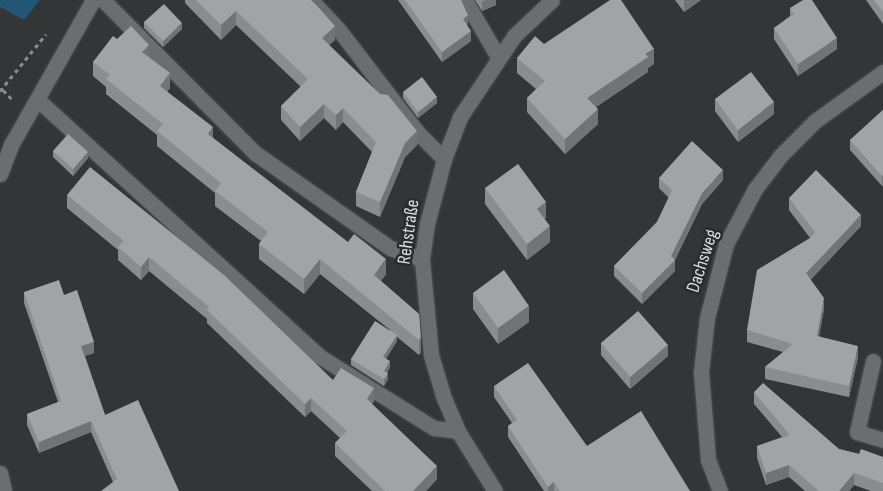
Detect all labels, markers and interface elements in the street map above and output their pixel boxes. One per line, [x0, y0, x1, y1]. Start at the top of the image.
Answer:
street label: Rehstraße [393, 198, 425, 266]
street label: Dachsweg [682, 227, 724, 295]

